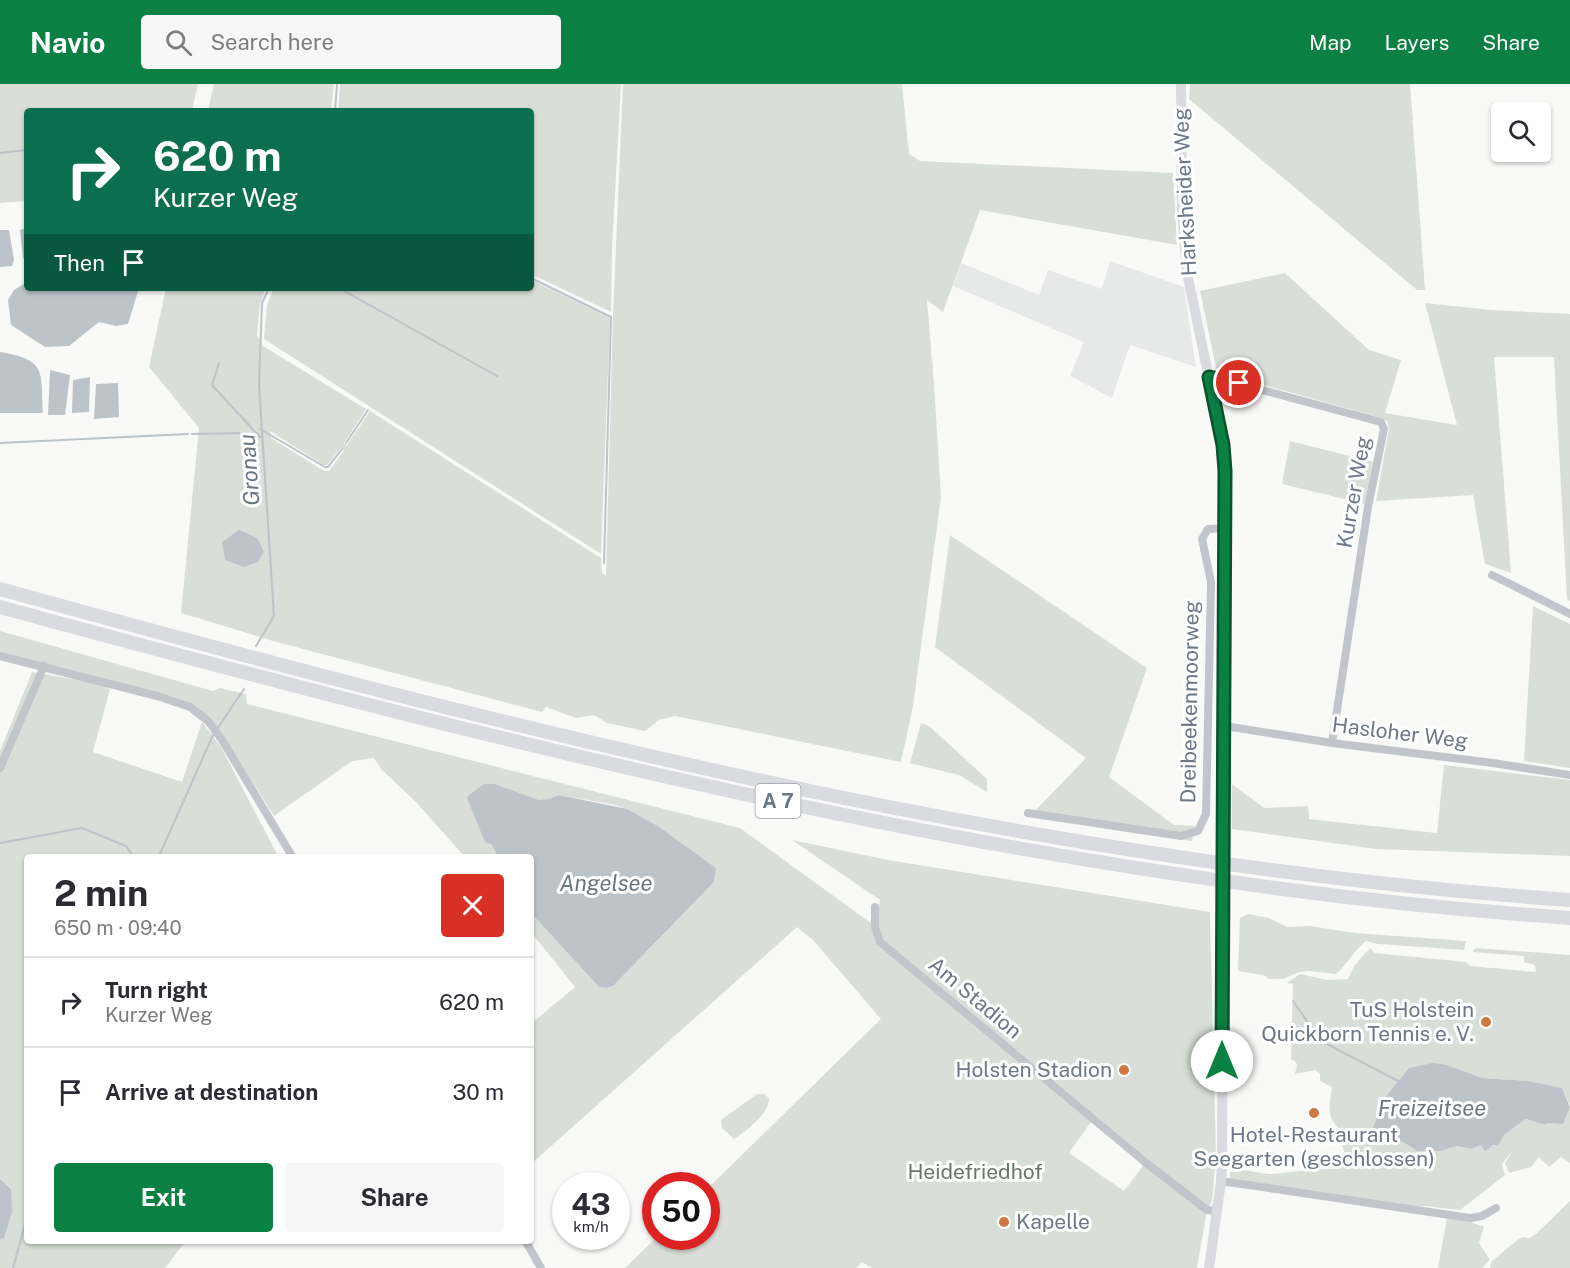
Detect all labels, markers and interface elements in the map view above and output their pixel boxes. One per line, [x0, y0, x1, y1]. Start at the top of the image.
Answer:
search box [141, 15, 561, 69]
text: Navio [30, 26, 105, 59]
icon: search [162, 26, 195, 59]
text: Search here [210, 29, 334, 55]
text: Map [1309, 30, 1352, 55]
text: Layers [1385, 30, 1449, 55]
text: Share [1482, 30, 1540, 55]
map controls [1491, 102, 1551, 162]
button: search [1491, 102, 1551, 162]
street label: Harksheider Weg [1168, 107, 1201, 277]
text: 620 m [153, 131, 282, 180]
icon: right [54, 132, 132, 210]
text: Kurzer Weg [153, 181, 298, 213]
icon: arrive [117, 246, 150, 279]
text: Then [54, 250, 105, 276]
pin [1213, 357, 1264, 408]
icon: arrive [1222, 366, 1255, 399]
water label: Gronau [234, 433, 264, 507]
street label: Kurzer Weg [1331, 434, 1376, 550]
street label: Dreibeekenmoorweg [1175, 600, 1204, 804]
street label: Hasloher Weg [1331, 712, 1469, 753]
road number: A 7 [756, 784, 800, 818]
water label: Angelsee [560, 870, 652, 896]
text: 2 min [54, 872, 148, 914]
button: close [441, 874, 504, 937]
text: 650 m · 09:40 [54, 916, 182, 940]
street label: Am Stadion [924, 952, 1027, 1044]
text: Turn right [105, 977, 208, 1003]
icon: right [54, 986, 87, 1019]
text: 620 m [439, 989, 504, 1015]
place label: TuS Holstein Quickborn Tennis e. V. [1261, 997, 1474, 1046]
text: Kurzer Weg [105, 1003, 213, 1027]
marker: TuS Holstein Quickborn Tennis e. V. [1479, 1015, 1493, 1029]
position arrow [1190, 1029, 1254, 1093]
place label: Holsten Stadion [956, 1057, 1112, 1082]
marker: Holsten Stadion [1117, 1063, 1131, 1077]
icon: arrive [54, 1076, 87, 1109]
text: Arrive at destination [105, 1079, 318, 1105]
text: 30 m [452, 1079, 504, 1105]
water label: Freizeitsee [1378, 1095, 1486, 1121]
marker: Hotel-Restaurant Seegarten (geschlossen) [1307, 1106, 1321, 1120]
place label: Hotel-Restaurant Seegarten (geschlossen) [1193, 1122, 1435, 1171]
park label: Heidefriedhof [907, 1159, 1043, 1184]
button: Exit [54, 1163, 273, 1232]
button: Share [285, 1163, 504, 1232]
speed limit sign: 50 [642, 1172, 720, 1250]
text: 43 [571, 1186, 611, 1222]
place label: Kapelle [1016, 1209, 1090, 1234]
marker: Kapelle [997, 1215, 1011, 1229]
text: km/h [573, 1218, 609, 1235]

